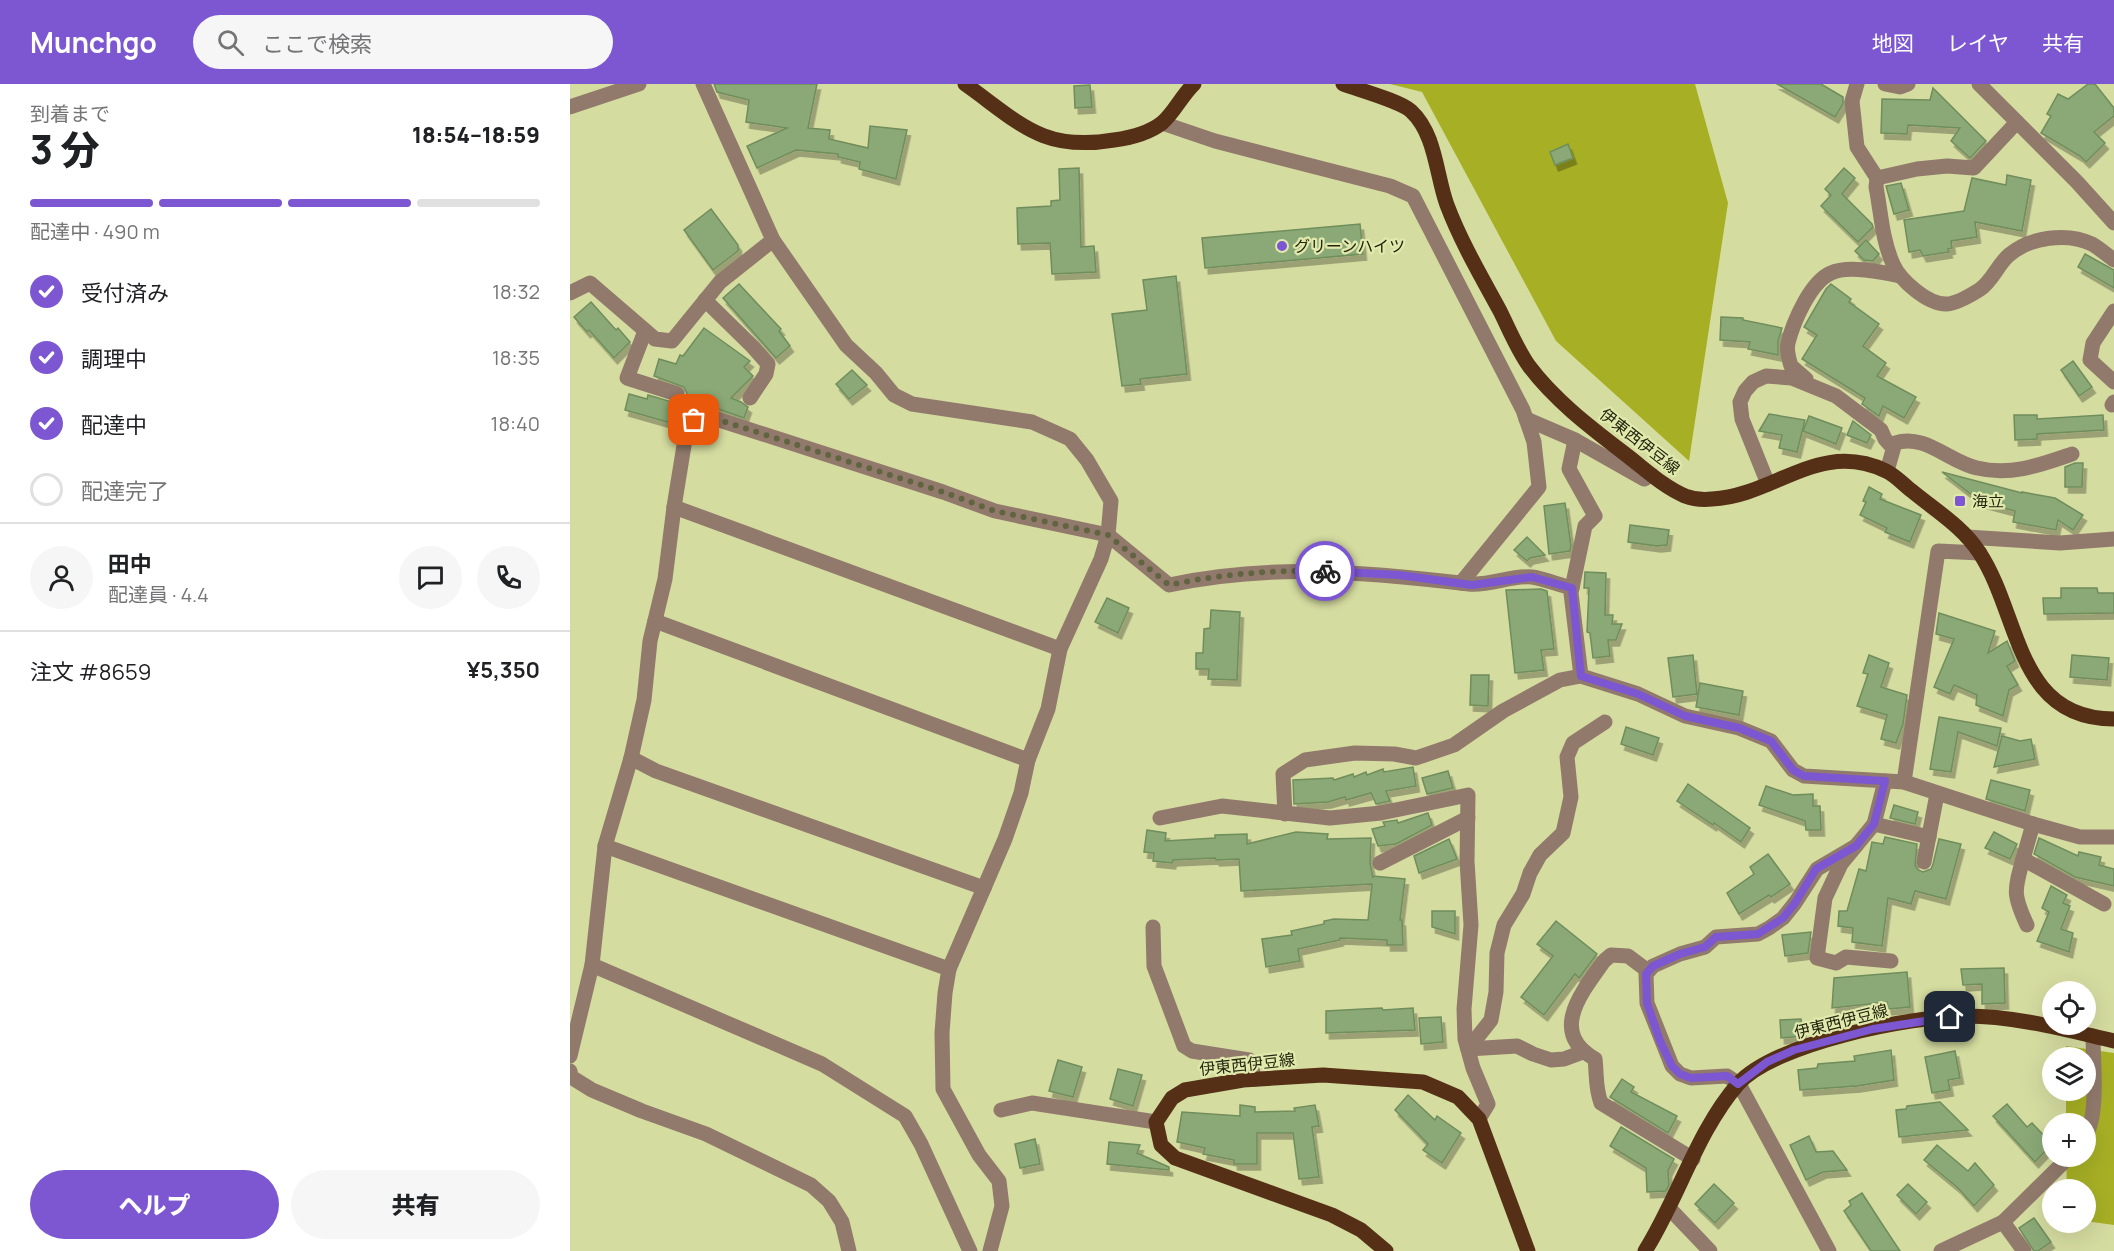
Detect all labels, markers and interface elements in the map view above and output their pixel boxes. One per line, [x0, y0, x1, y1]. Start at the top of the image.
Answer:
search box [193, 15, 613, 69]
text: Munchgo [30, 23, 157, 61]
icon: search [214, 26, 247, 59]
text: ここで検索 [262, 29, 372, 59]
text: 地図 [1872, 29, 1914, 57]
text: レイヤ [1947, 29, 2009, 57]
text: 共有 [2042, 29, 2084, 57]
text: 到着まで [30, 100, 110, 127]
text: 18:54–18:59 [412, 120, 540, 150]
text: 3 分 [30, 122, 100, 176]
text: 配達中 · 490 m [30, 218, 160, 245]
place label: グリーンハイツ [1294, 235, 1405, 257]
marker: グリーンハイツ [1275, 239, 1289, 253]
icon: check [30, 275, 63, 308]
text: 受付済み [81, 278, 169, 308]
text: 18:32 [492, 278, 540, 305]
icon: check [30, 341, 63, 374]
text: 調理中 [81, 344, 147, 374]
text: 18:35 [492, 344, 540, 371]
pin [668, 394, 719, 445]
icon: bag [677, 403, 710, 436]
street label: 伊東西伊豆線 [1595, 403, 1685, 479]
icon: check [30, 407, 63, 440]
text: 配達中 [81, 410, 147, 440]
text: 18:40 [491, 410, 540, 437]
text: 配達完了 [81, 476, 169, 506]
place label: 海立 [1972, 490, 2004, 512]
marker: 海立 [1953, 494, 1967, 508]
courier [1295, 541, 1355, 601]
button: person [30, 546, 93, 609]
button: chat [399, 546, 462, 609]
button: phone [477, 546, 540, 609]
text: 田中 [108, 549, 152, 579]
icon: bike [1309, 555, 1342, 588]
text: 配達員 · 4.4 [108, 581, 209, 608]
text: ¥5,350 [467, 655, 540, 685]
text: 注文 #8659 [30, 657, 151, 687]
map controls [2042, 981, 2096, 1233]
button: locate [2042, 981, 2096, 1035]
pin [1924, 991, 1975, 1042]
street label: 伊東西伊豆線 [1792, 999, 1890, 1043]
icon: home [1933, 1000, 1966, 1033]
button: layers [2042, 1047, 2096, 1101]
street label: 伊東西伊豆線 [1198, 1048, 1296, 1080]
button: + [2042, 1113, 2096, 1167]
button: ヘルプ [30, 1170, 279, 1239]
button: 共有 [291, 1170, 540, 1239]
button: − [2042, 1179, 2096, 1233]

